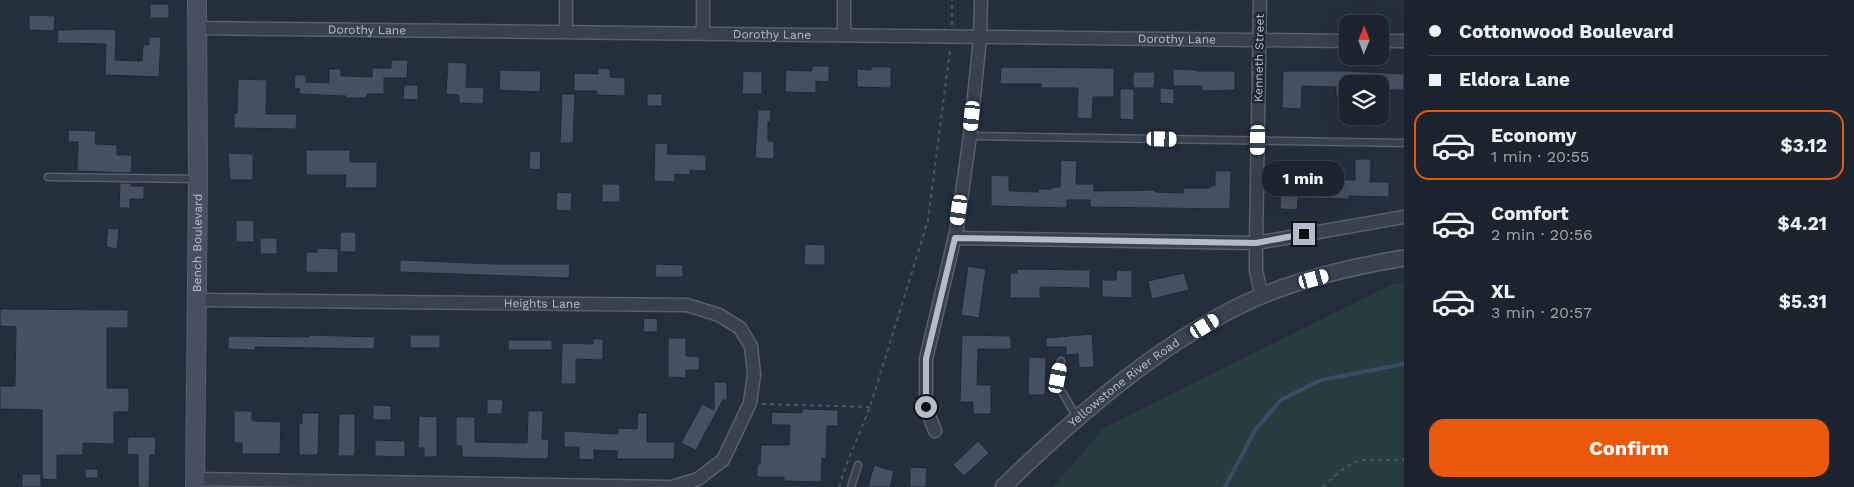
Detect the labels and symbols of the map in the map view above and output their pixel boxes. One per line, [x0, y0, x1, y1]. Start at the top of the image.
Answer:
street label: Kenneth Street [1251, 14, 1267, 102]
north arrow [1339, 15, 1389, 65]
street label: Dorothy Lane [328, 22, 406, 37]
street label: Dorothy Lane [733, 27, 811, 42]
street label: Dorothy Lane [1138, 32, 1216, 47]
car [962, 100, 981, 132]
car [1250, 125, 1265, 155]
car [1146, 131, 1177, 147]
callout: 1 min [1263, 162, 1345, 196]
street label: Bench Boulevard [190, 194, 205, 292]
car [949, 194, 968, 226]
route end [1293, 223, 1315, 245]
car [1297, 268, 1330, 290]
street label: Heights Lane [504, 296, 580, 311]
car [1188, 312, 1221, 340]
street label: Yellowstone River Road [1066, 335, 1182, 430]
car [1047, 362, 1068, 394]
route start [915, 396, 937, 418]

